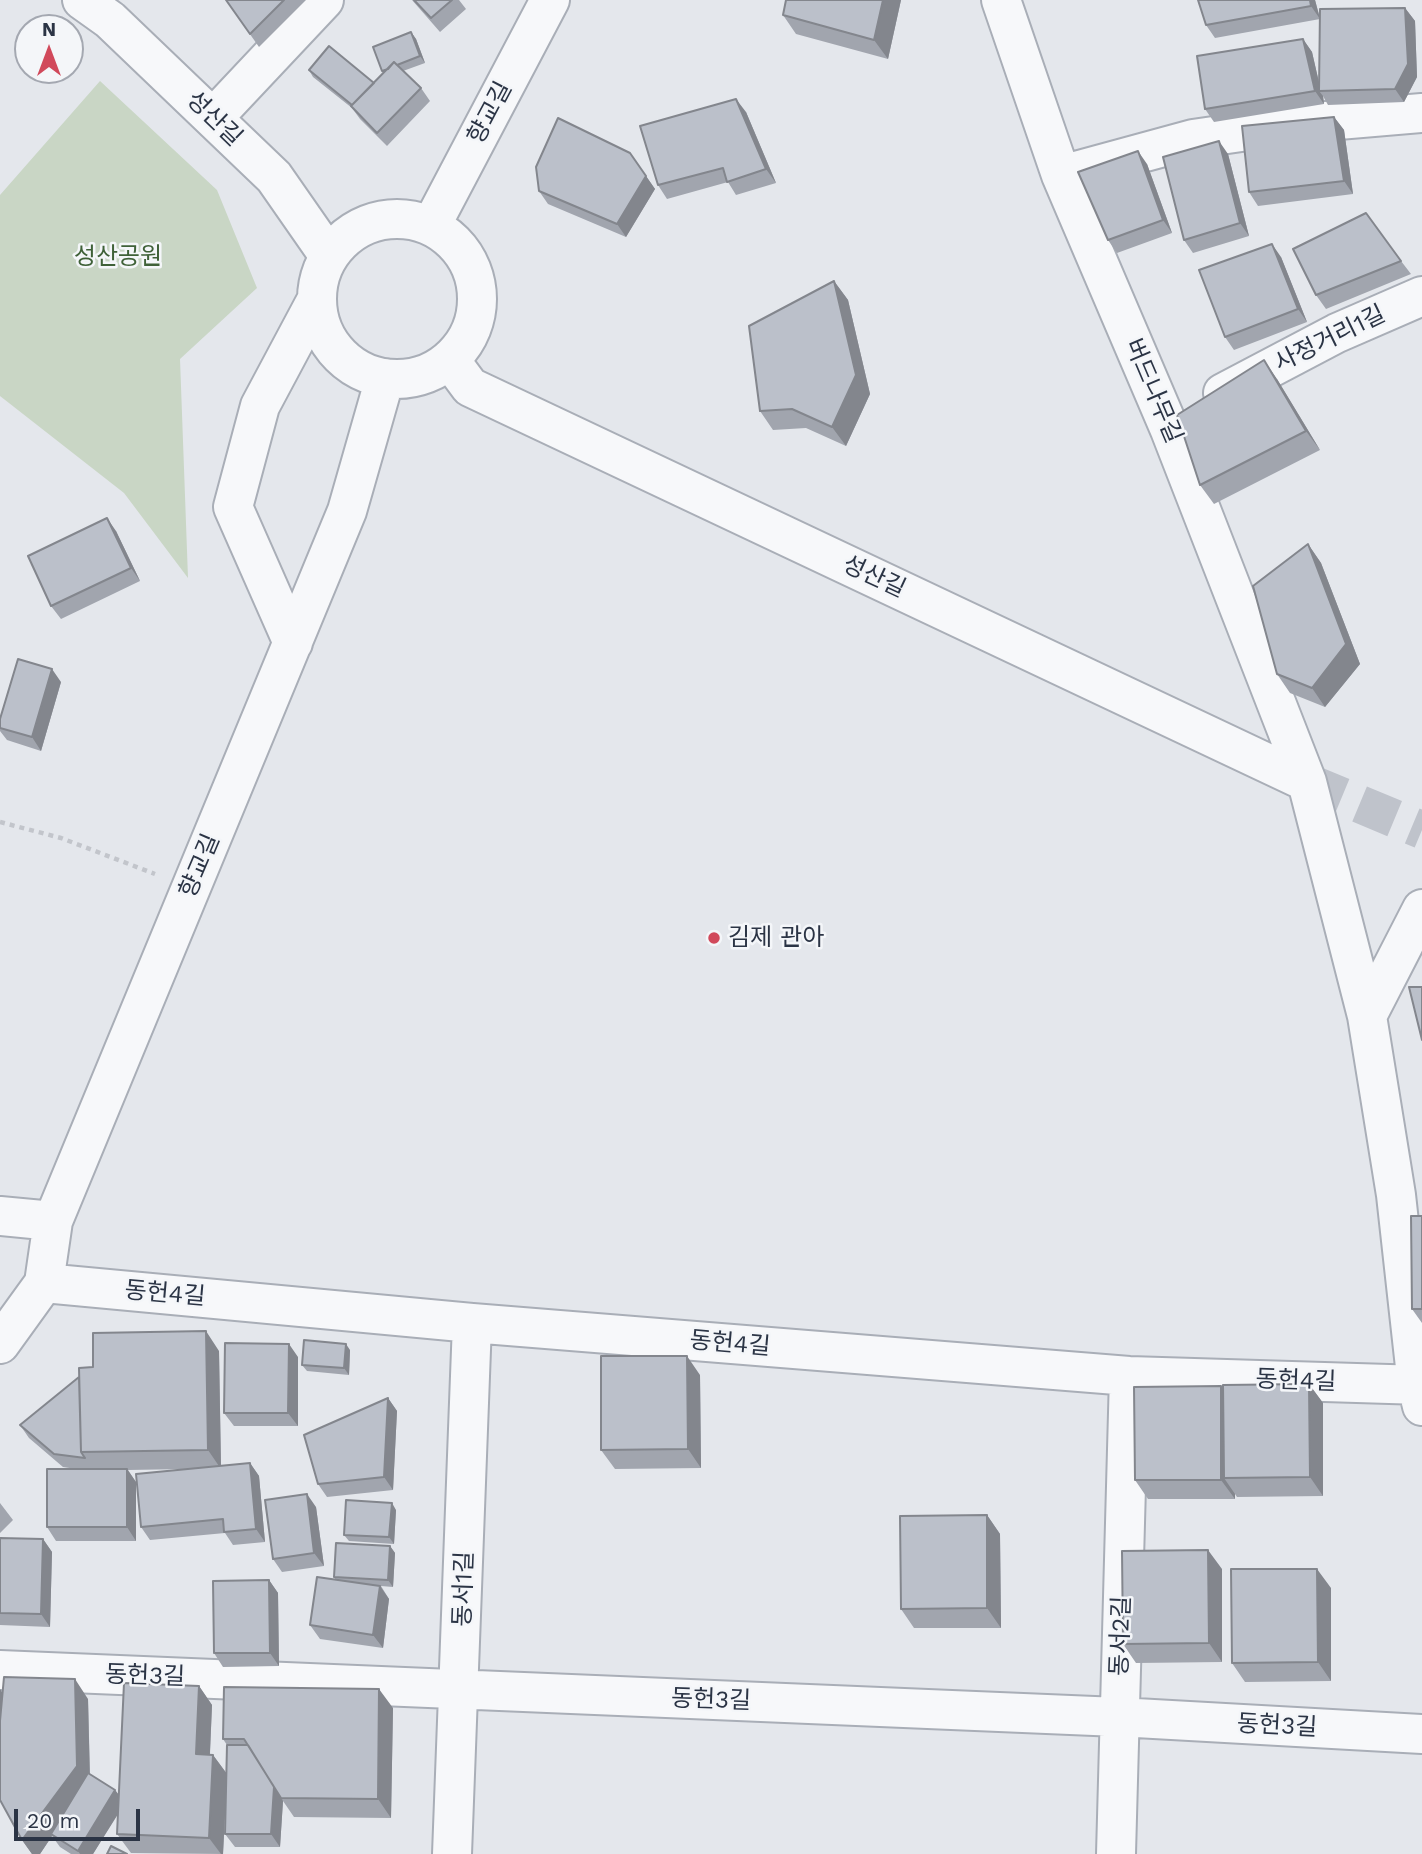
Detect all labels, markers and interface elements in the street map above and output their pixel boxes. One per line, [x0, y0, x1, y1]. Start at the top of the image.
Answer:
north arrow [14, 14, 84, 84]
text: N [42, 18, 56, 41]
street label: 향교길 [462, 77, 518, 149]
street label: 성산길 [180, 86, 248, 152]
park label: 성산공원 [74, 243, 162, 271]
street label: 사정거리1길 [1270, 300, 1390, 378]
street label: 버드나무길 [1118, 335, 1188, 447]
street label: 성산길 [838, 550, 910, 604]
street label: 향교길 [174, 830, 226, 902]
place label: 김제 관아 [728, 924, 825, 952]
marker: 김제 관아 [706, 930, 722, 946]
street label: 동헌4길 [123, 1276, 207, 1312]
street label: 동헌4길 [688, 1326, 772, 1362]
street label: 동헌4길 [1255, 1365, 1337, 1397]
street label: 동서1길 [448, 1551, 480, 1627]
street label: 동서2길 [1105, 1595, 1137, 1677]
street label: 동헌3길 [104, 1660, 186, 1692]
street label: 동헌3길 [670, 1684, 752, 1716]
street label: 동헌3길 [1236, 1710, 1318, 1742]
scale bar [18, 1794, 144, 1838]
text: 20 m [27, 1808, 79, 1833]

